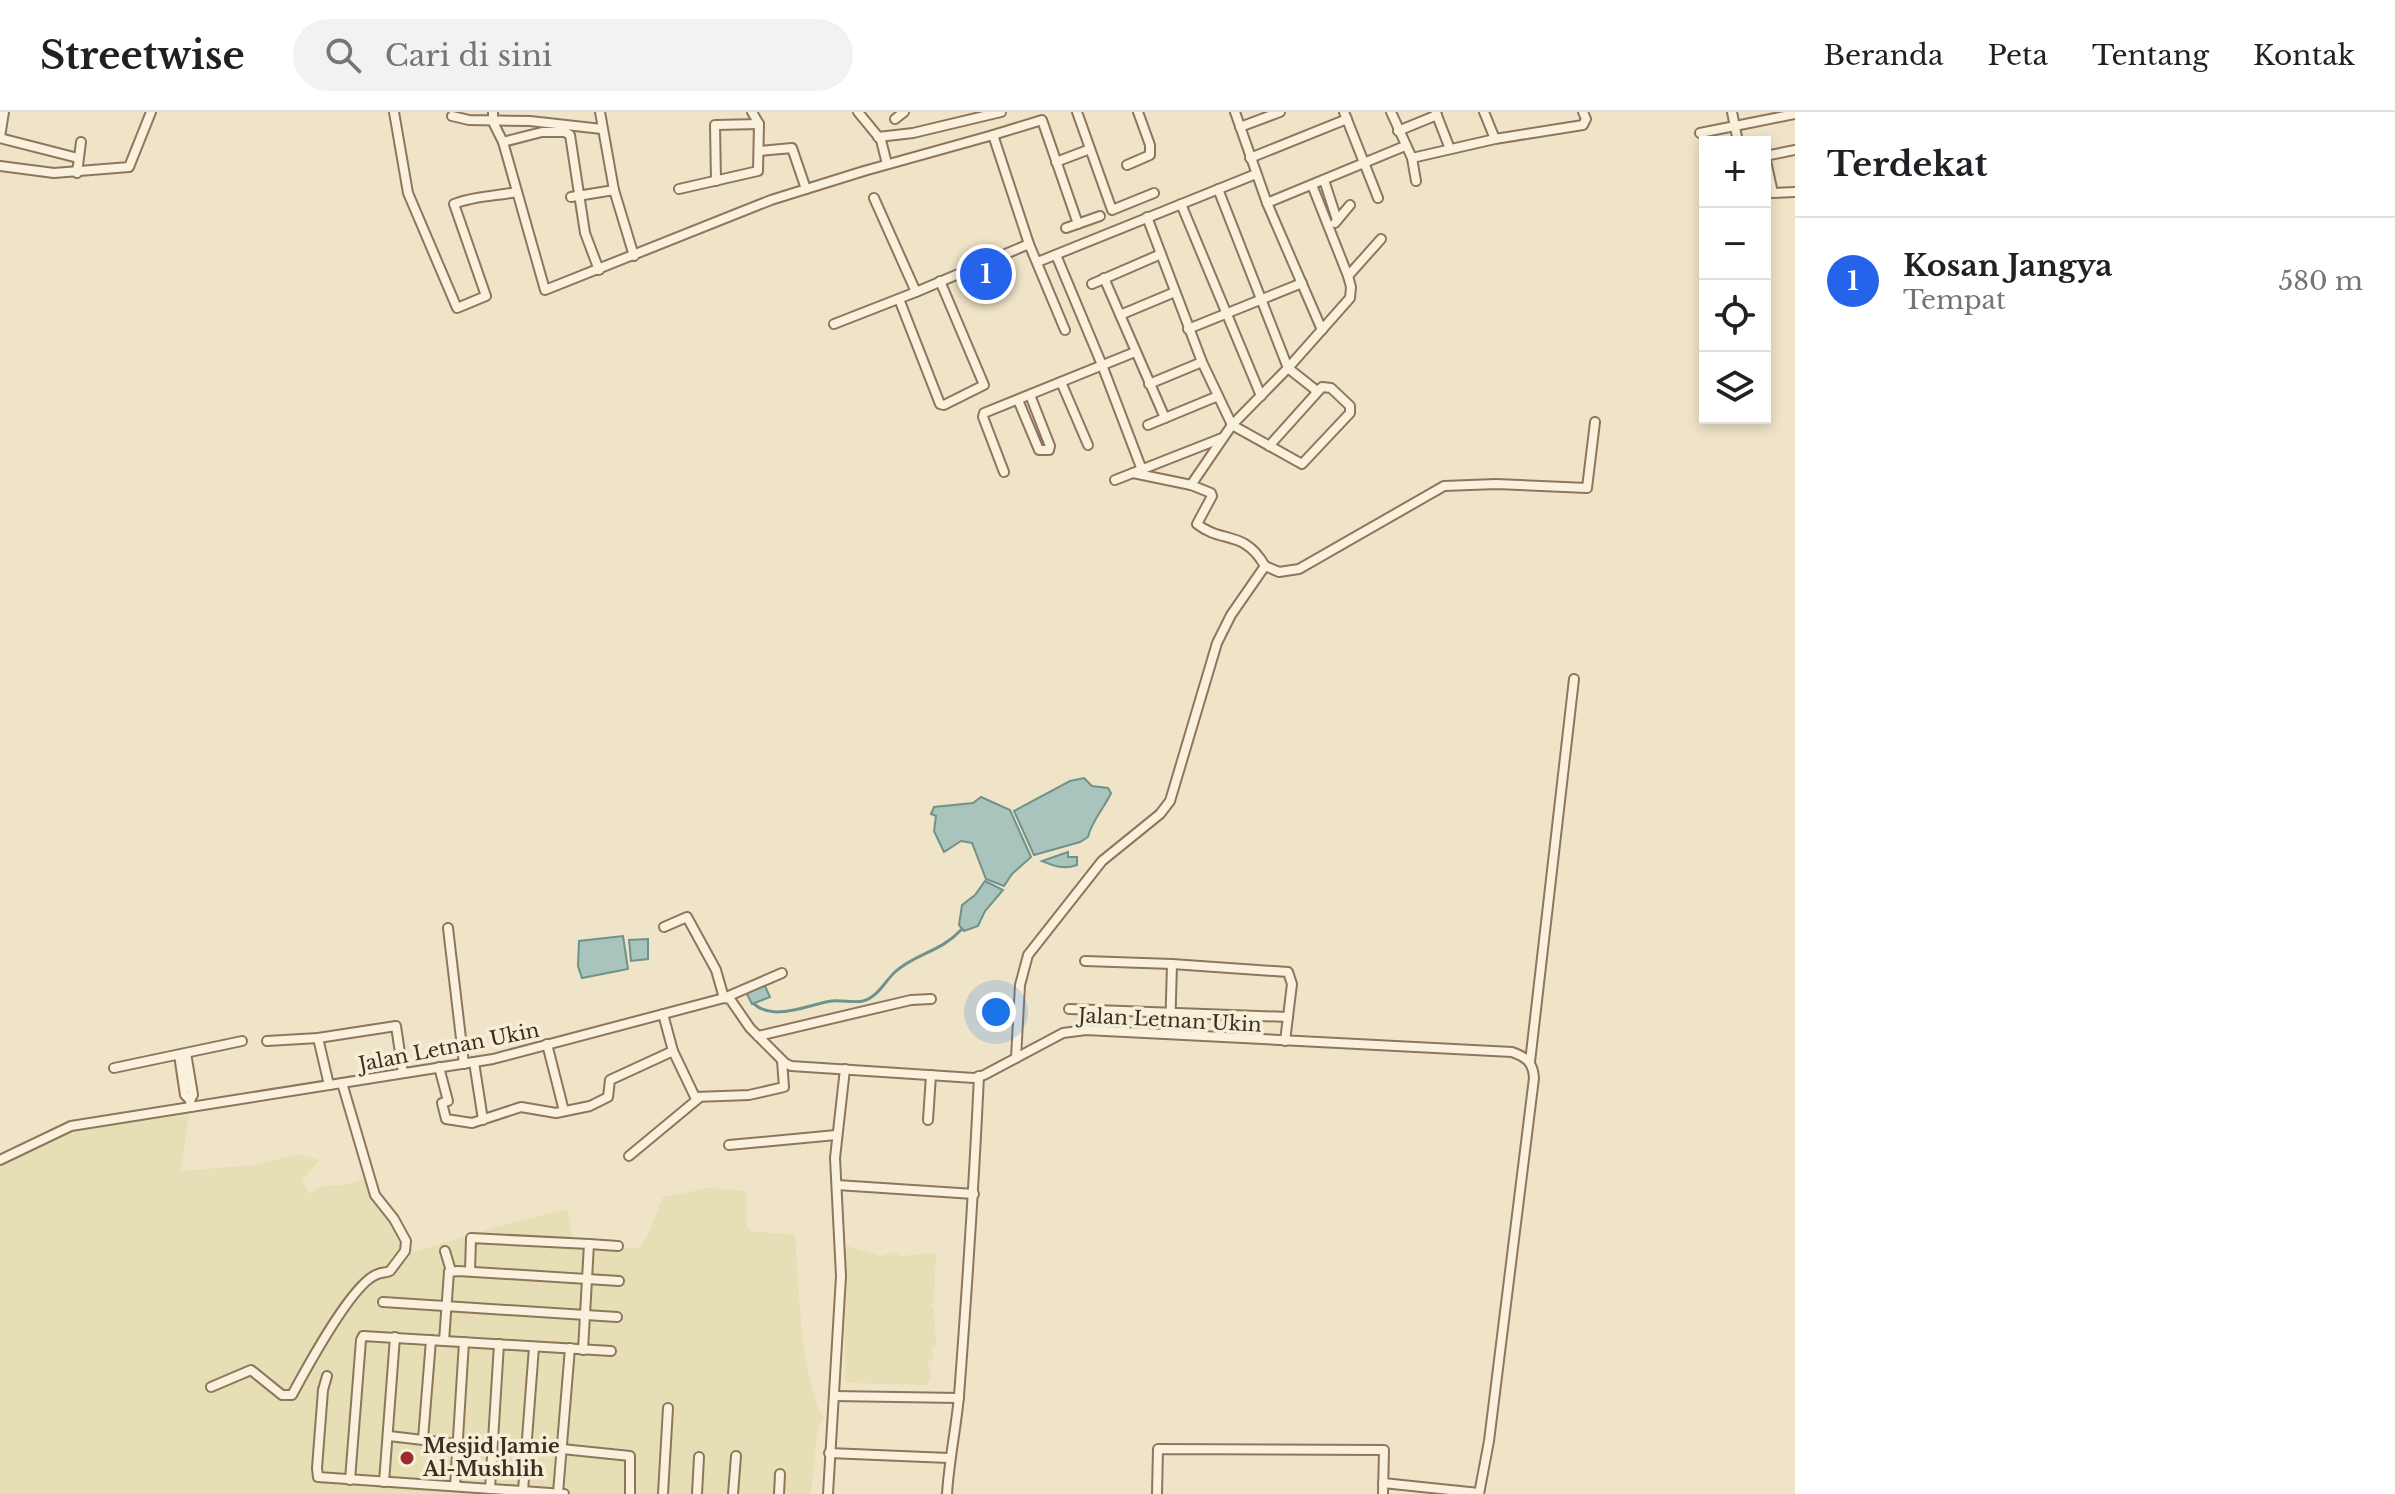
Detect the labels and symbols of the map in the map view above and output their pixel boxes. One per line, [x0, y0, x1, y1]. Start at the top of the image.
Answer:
pin: 1 [960, 244, 1012, 304]
your location [976, 992, 1016, 1032]
street label: Jalan Letnan Ukin [1075, 1003, 1262, 1037]
street label: Jalan Letnan Ukin [354, 1018, 542, 1077]
place label: Mesjid Jamie Al-Mushlih [422, 1434, 560, 1481]
marker: Mesjid Jamie Al-Mushlih [398, 1449, 416, 1467]

